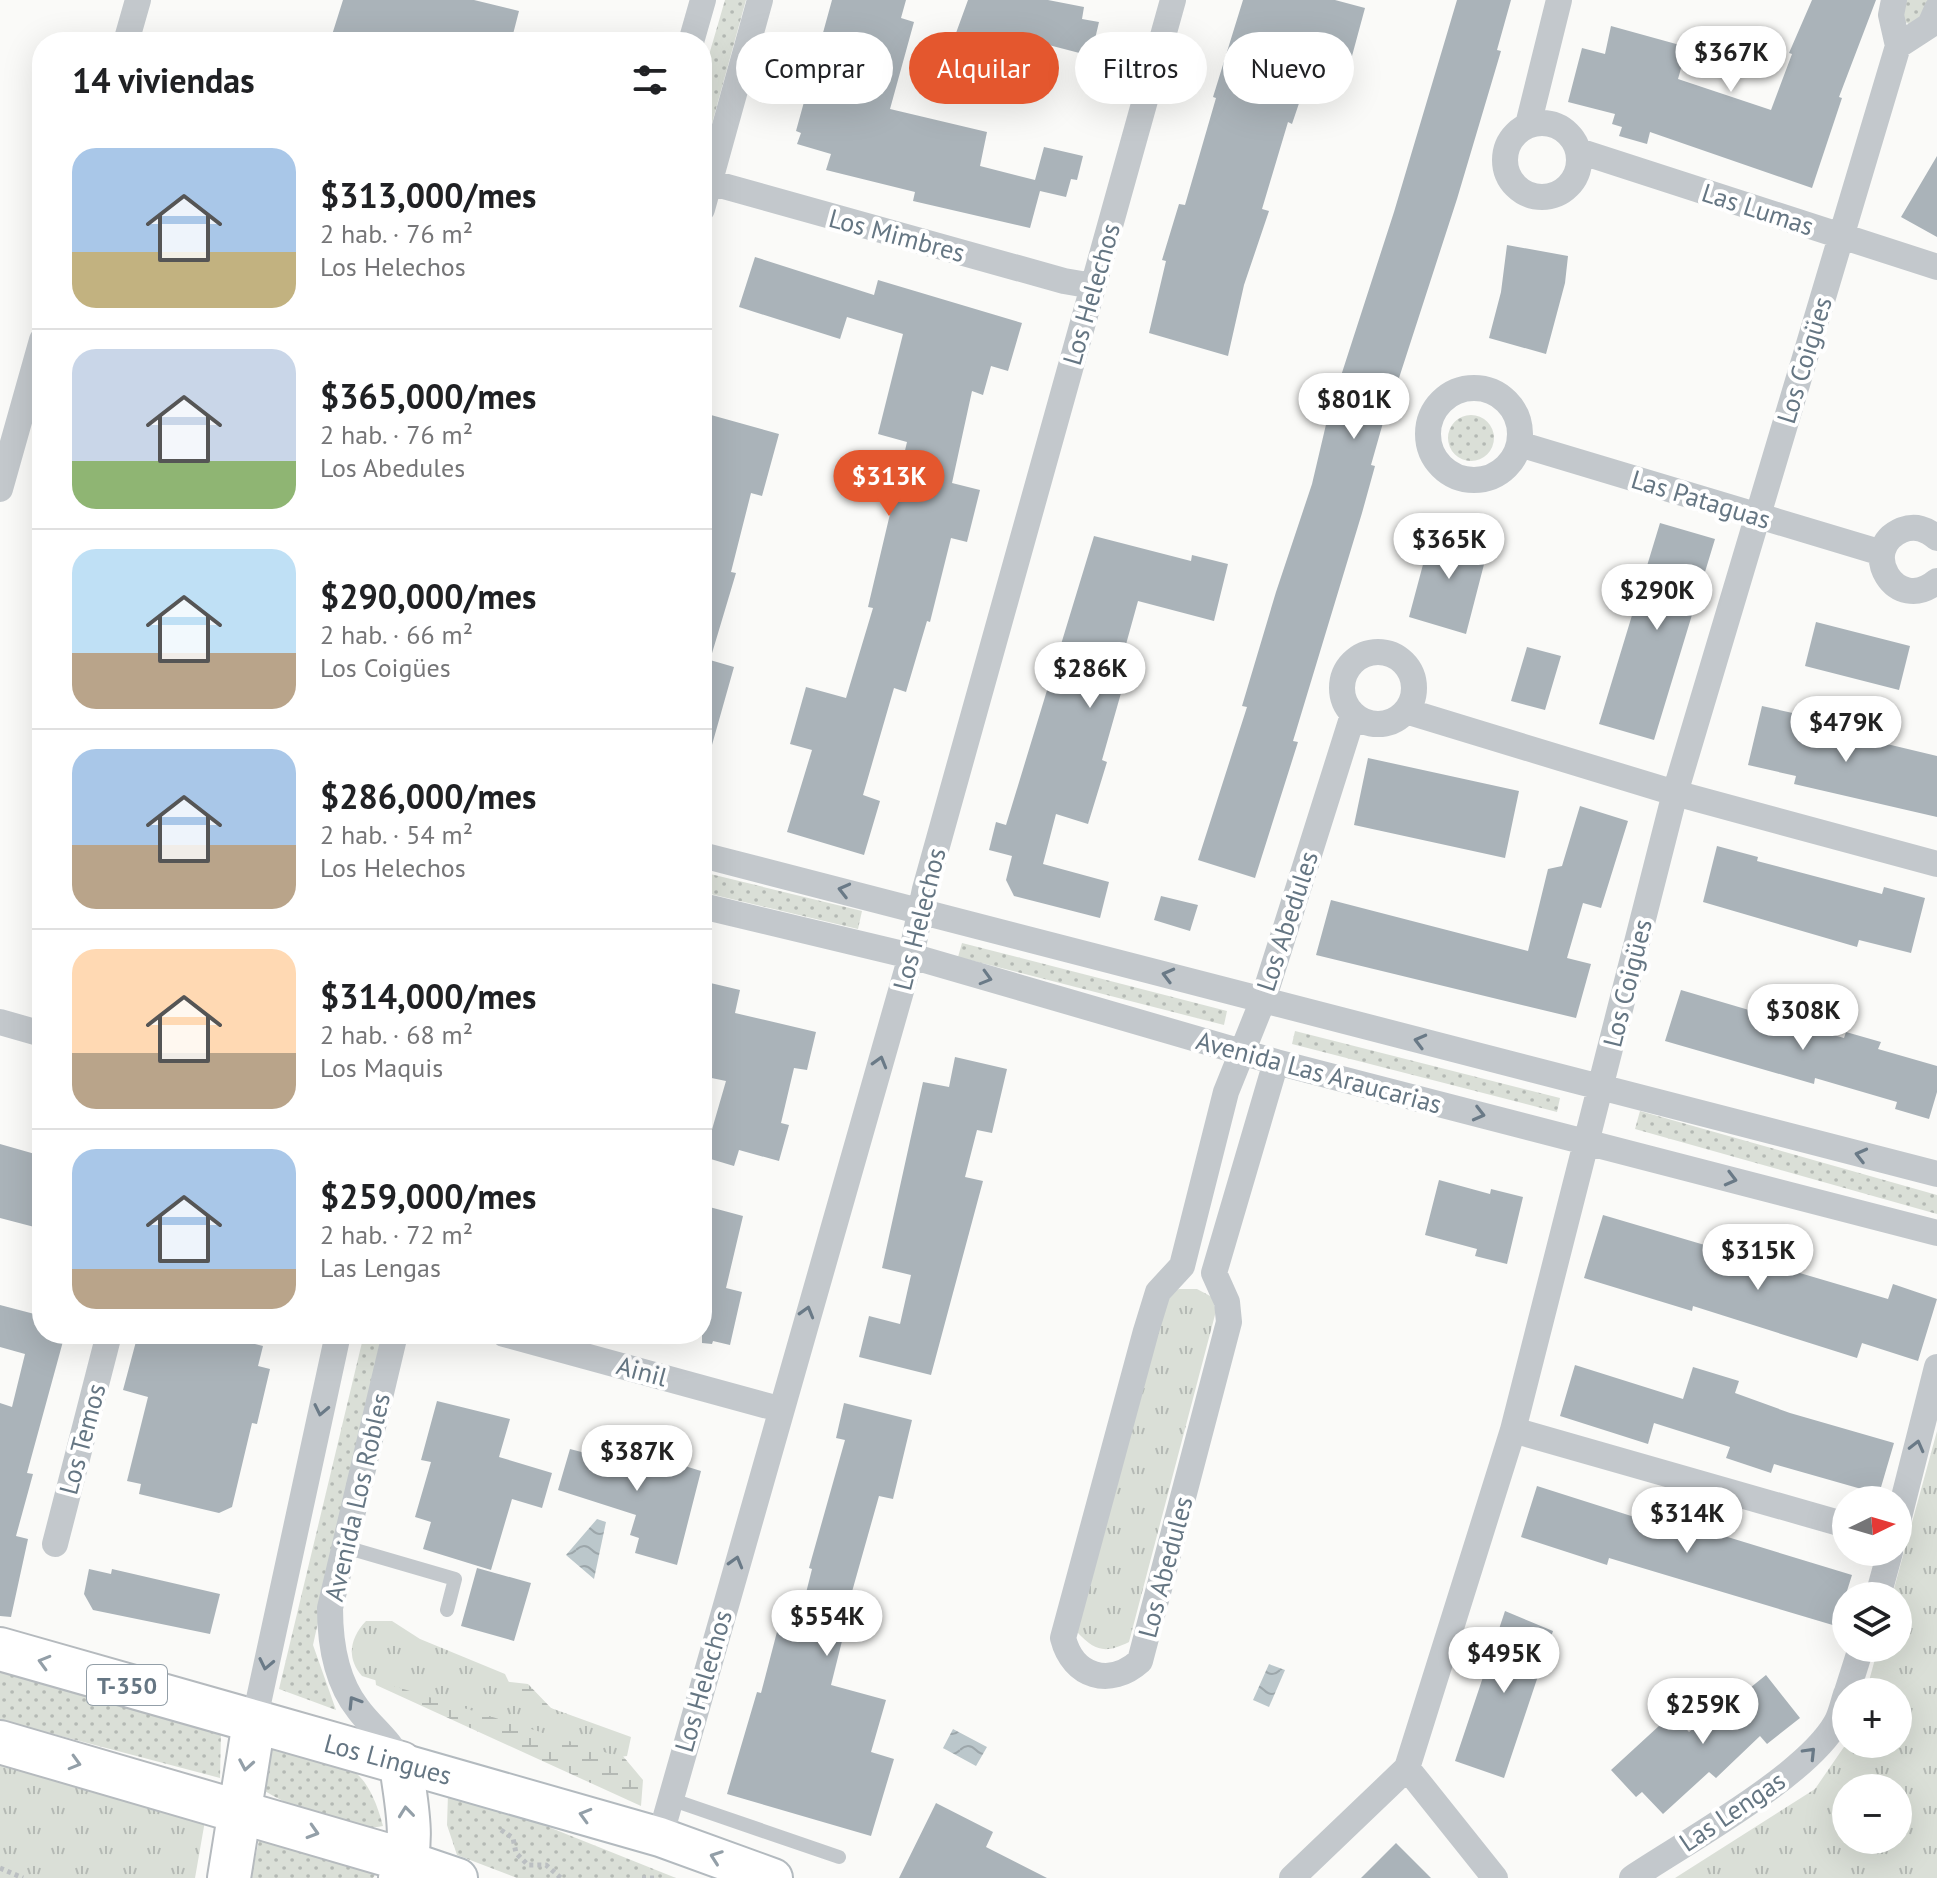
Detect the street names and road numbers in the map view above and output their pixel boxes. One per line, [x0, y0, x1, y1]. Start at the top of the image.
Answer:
street label: Las Lumas [1698, 175, 1818, 243]
street label: Los Mimbres [825, 201, 969, 269]
street label: Los Helechos [1055, 219, 1127, 369]
street label: Los Coigües [1769, 293, 1839, 427]
street label: Las Pataguas [1627, 462, 1775, 536]
street label: Los Helechos [885, 844, 953, 994]
street label: Los Abedules [1249, 847, 1325, 995]
street label: Los Coigües [1595, 916, 1659, 1050]
street label: Avenida Las Araucarias [1193, 1023, 1445, 1121]
street label: Ainil [613, 1348, 671, 1394]
street label: Los Temos [51, 1380, 113, 1498]
street label: Avenida Los Robles [317, 1390, 397, 1604]
street label: Los Abedules [1130, 1493, 1200, 1641]
street label: Los Helechos [667, 1606, 739, 1756]
road number: T-350 [87, 1665, 167, 1705]
street label: Los Lingues [321, 1726, 455, 1792]
street label: Las Lengas [1673, 1764, 1791, 1858]

